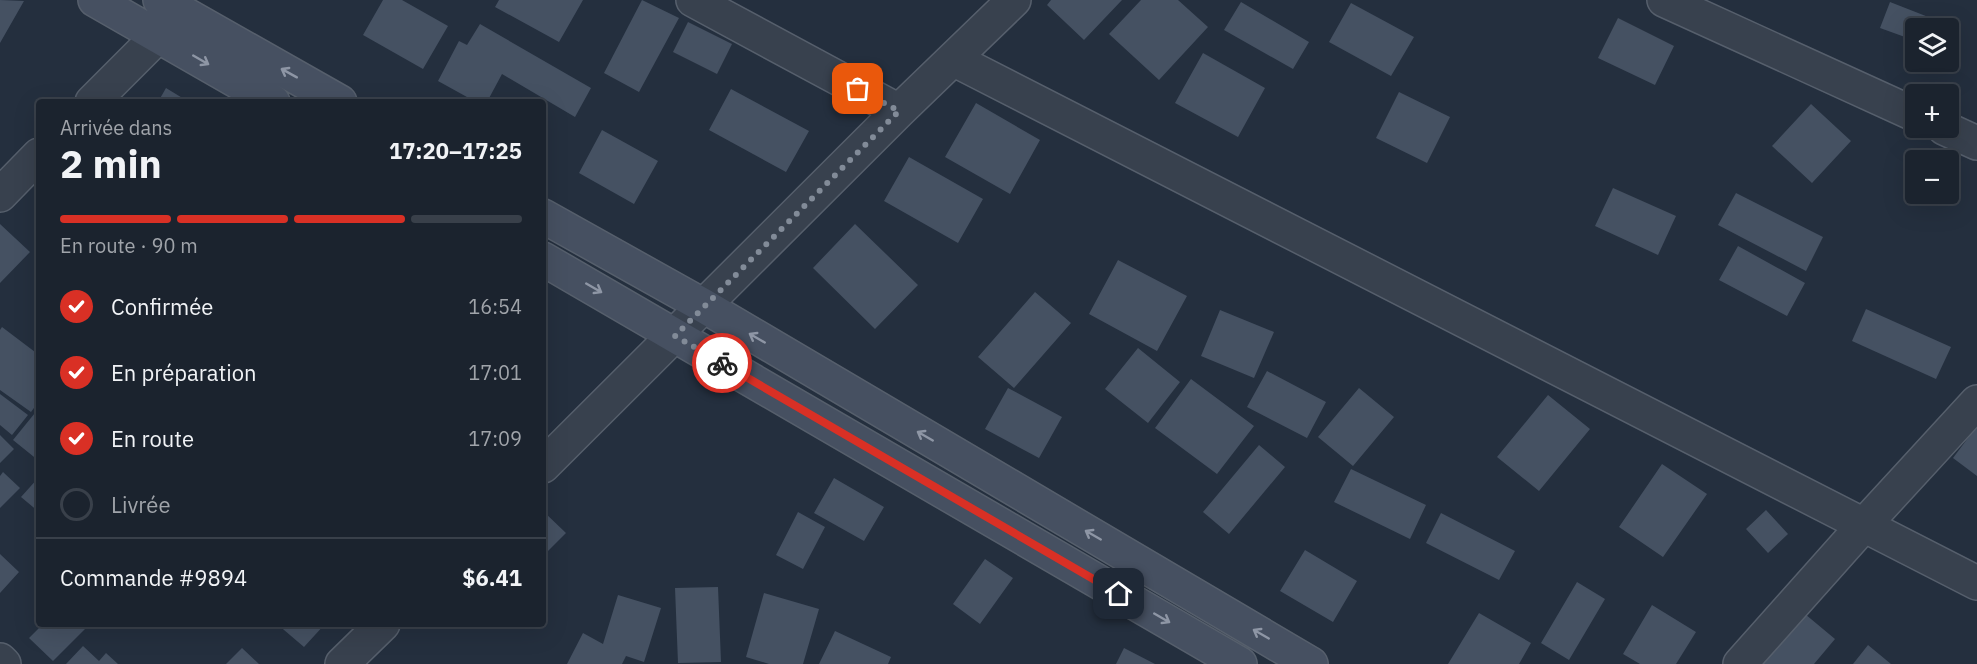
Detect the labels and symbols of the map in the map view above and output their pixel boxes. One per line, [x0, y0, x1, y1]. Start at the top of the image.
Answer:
one-way arrow [191, 55, 209, 66]
pin [832, 63, 883, 114]
one-way arrow [281, 67, 299, 78]
one-way arrow [585, 283, 602, 295]
one-way arrow [748, 331, 765, 343]
courier [692, 333, 752, 393]
one-way arrow [916, 430, 933, 442]
one-way arrow [1085, 529, 1102, 541]
pin [1093, 568, 1144, 619]
one-way arrow [1153, 613, 1170, 625]
one-way arrow [1253, 628, 1270, 640]

